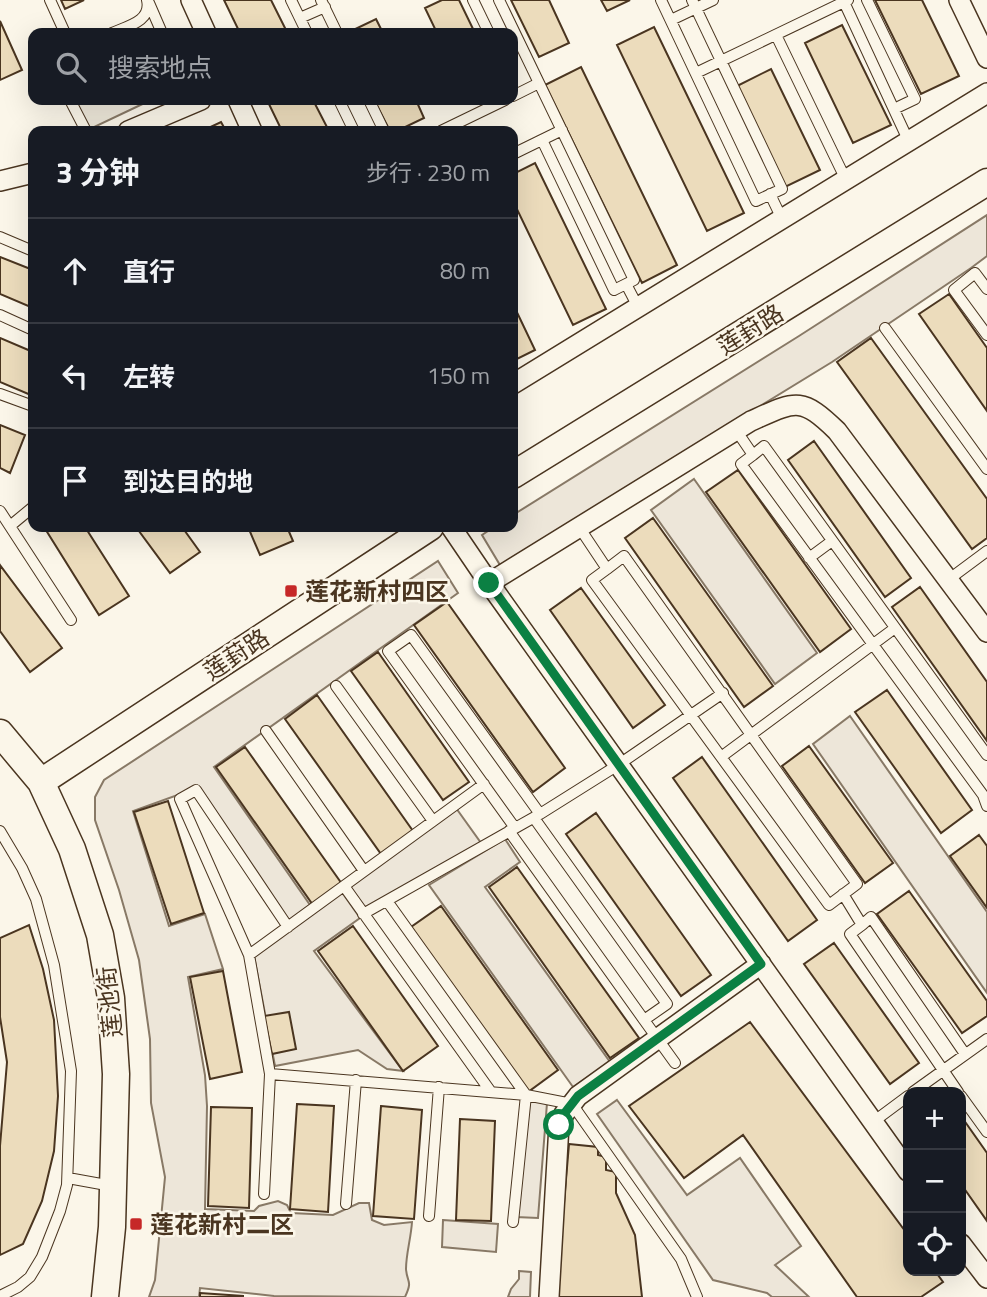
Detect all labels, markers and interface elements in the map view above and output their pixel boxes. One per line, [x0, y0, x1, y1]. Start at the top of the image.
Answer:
search box [28, 28, 518, 105]
icon: search [52, 48, 90, 86]
text: 搜索地点 [108, 48, 212, 87]
text: 3 分钟 [56, 149, 139, 195]
text: 步行 · 230 m [366, 155, 490, 190]
icon: ahead [56, 252, 94, 290]
text: 直行 [123, 252, 175, 291]
text: 80 m [440, 253, 490, 288]
street label: 莲葑路 [710, 295, 790, 363]
icon: left [56, 357, 94, 395]
text: 左转 [123, 357, 175, 396]
text: 150 m [427, 358, 490, 393]
icon: arrive [56, 462, 94, 500]
text: 到达目的地 [123, 462, 253, 501]
route end [473, 567, 504, 598]
place label: 莲花新村四区 [305, 573, 449, 609]
marker: 莲花新村四区 [283, 583, 299, 599]
street label: 莲葑路 [196, 619, 276, 689]
street label: 莲池街 [87, 964, 131, 1040]
map controls [903, 1087, 966, 1276]
button: + [903, 1087, 966, 1150]
route start [543, 1109, 574, 1140]
button: − [903, 1150, 966, 1213]
place label: 莲花新村二区 [150, 1206, 294, 1242]
button: locate [903, 1213, 966, 1276]
marker: 莲花新村二区 [128, 1216, 144, 1232]

